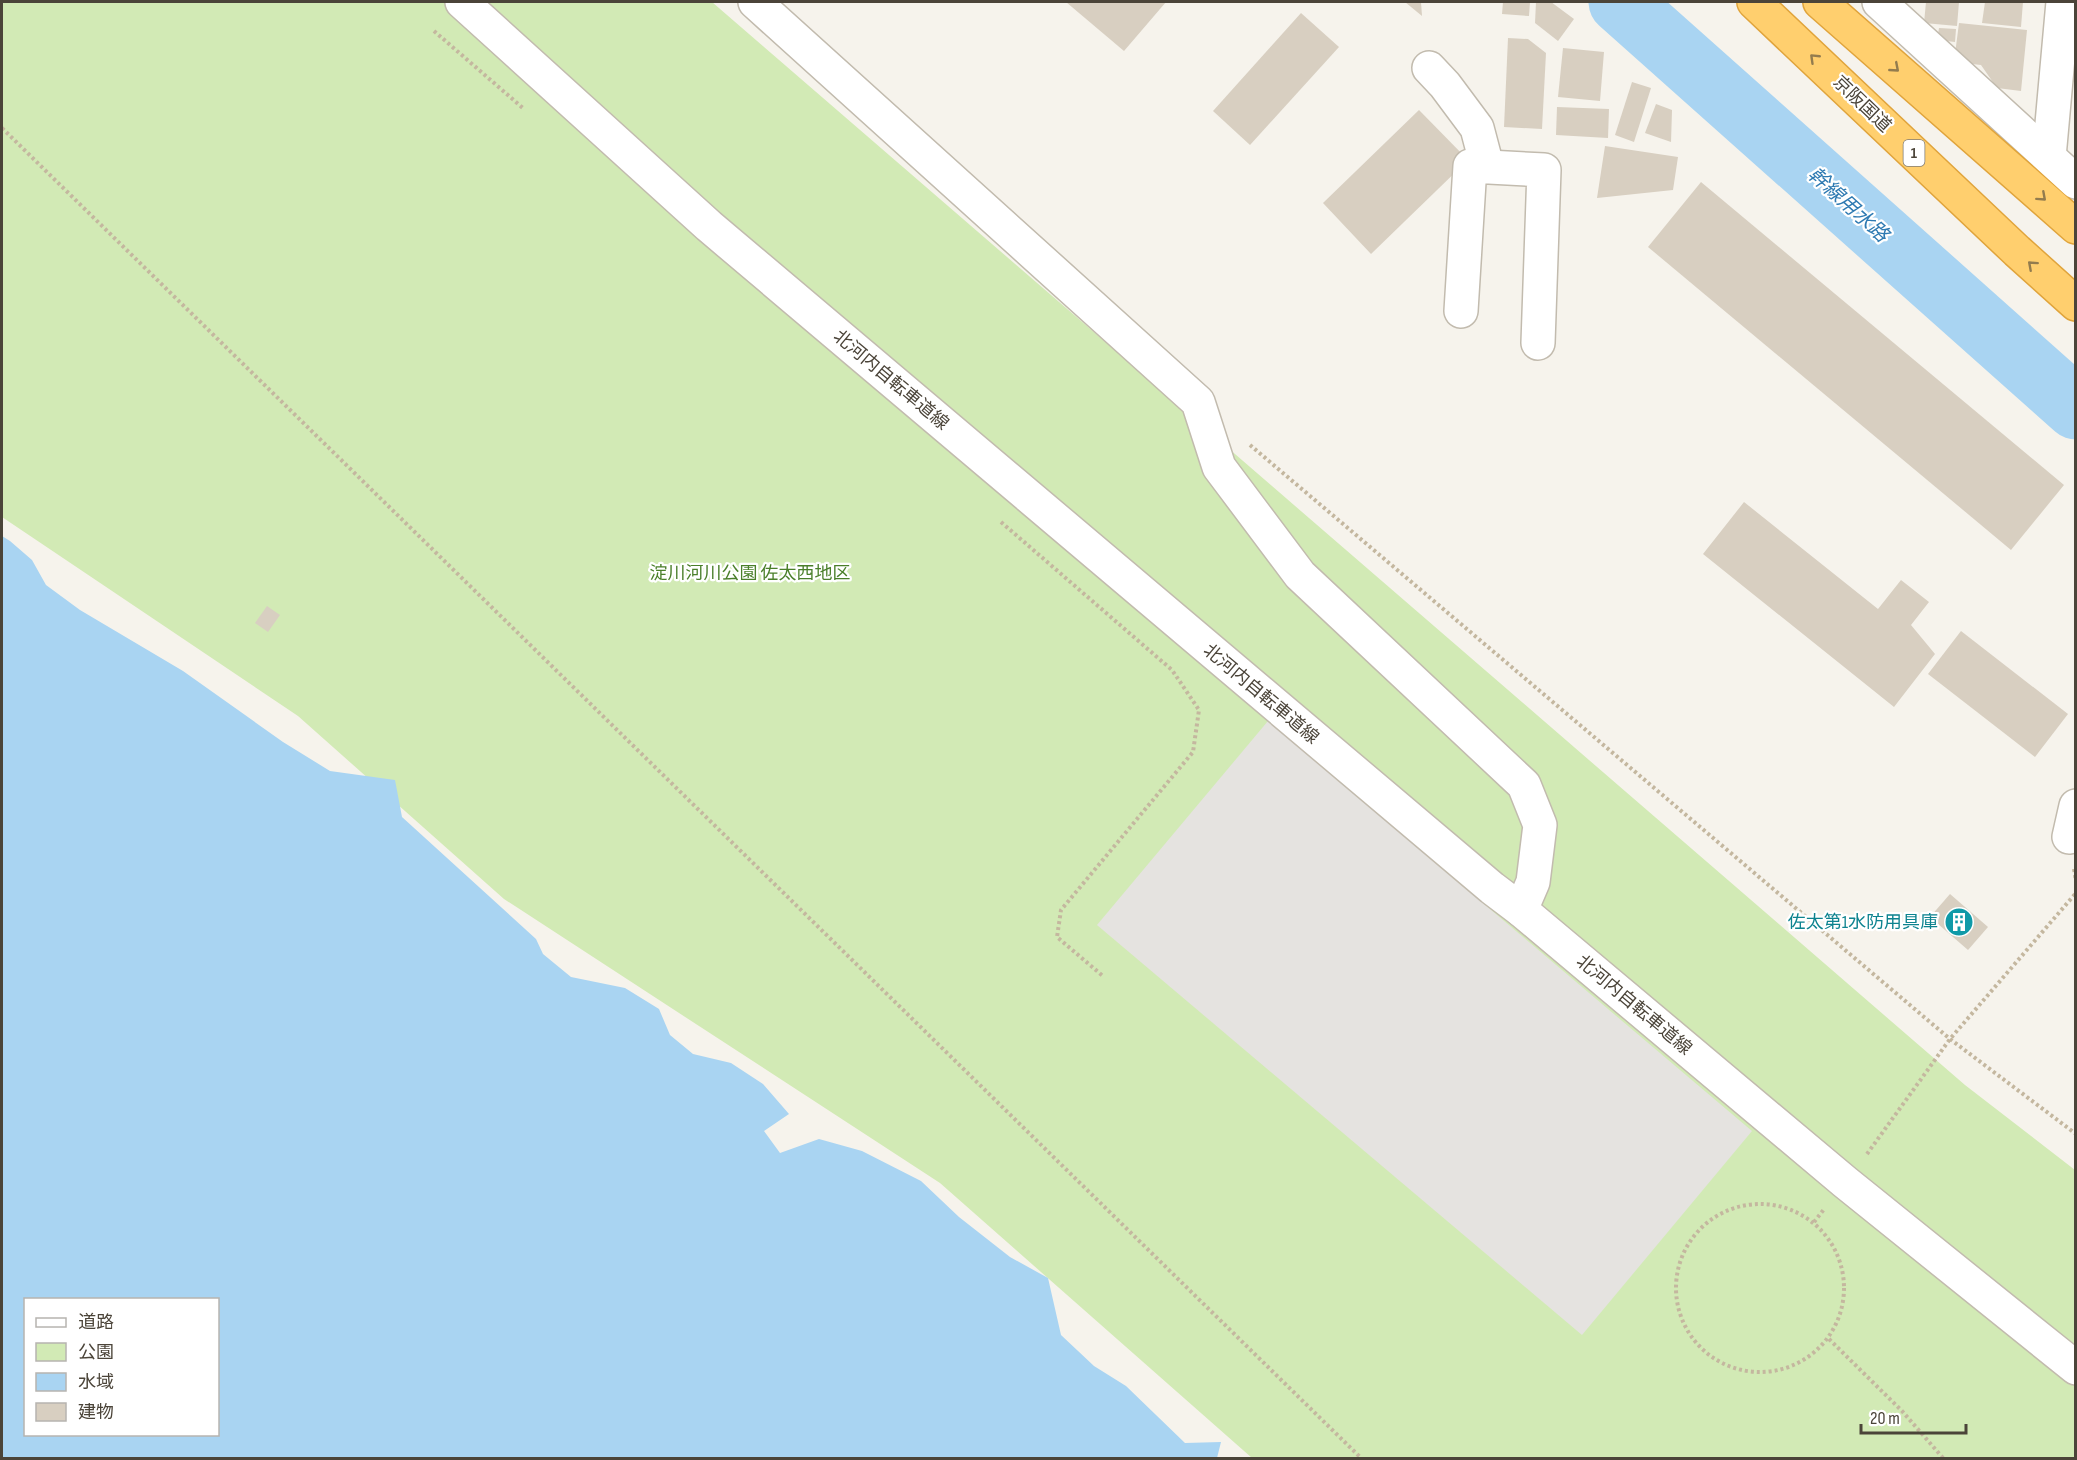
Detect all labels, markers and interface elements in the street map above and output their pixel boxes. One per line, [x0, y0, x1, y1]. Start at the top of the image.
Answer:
one-way arrow [1811, 55, 1822, 66]
one-way arrow [1889, 61, 1899, 72]
street label: 京阪国道 [1829, 71, 1895, 137]
road number: 1 [1904, 140, 1924, 166]
water label: 幹線用水路 [1803, 163, 1895, 249]
one-way arrow [2035, 190, 2045, 201]
one-way arrow [2028, 261, 2039, 272]
street label: 北河内自転車道線 [829, 326, 953, 434]
park label: 淀川河川公園 佐太西地区 [650, 563, 850, 584]
street label: 北河内自転車道線 [1199, 640, 1323, 748]
building icon: 佐太第1水防用具庫 [1943, 906, 1975, 938]
place label: 佐太第1水防用具庫 [1788, 912, 1938, 933]
street label: 北河内自転車道線 [1572, 951, 1696, 1059]
legend [24, 1298, 219, 1436]
text: 道路 [78, 1312, 114, 1333]
text: 公園 [78, 1342, 114, 1363]
text: 水域 [78, 1372, 114, 1393]
scale bar [1861, 1397, 1966, 1435]
text: 建物 [78, 1402, 114, 1423]
text: 20 m [1870, 1408, 1900, 1429]

